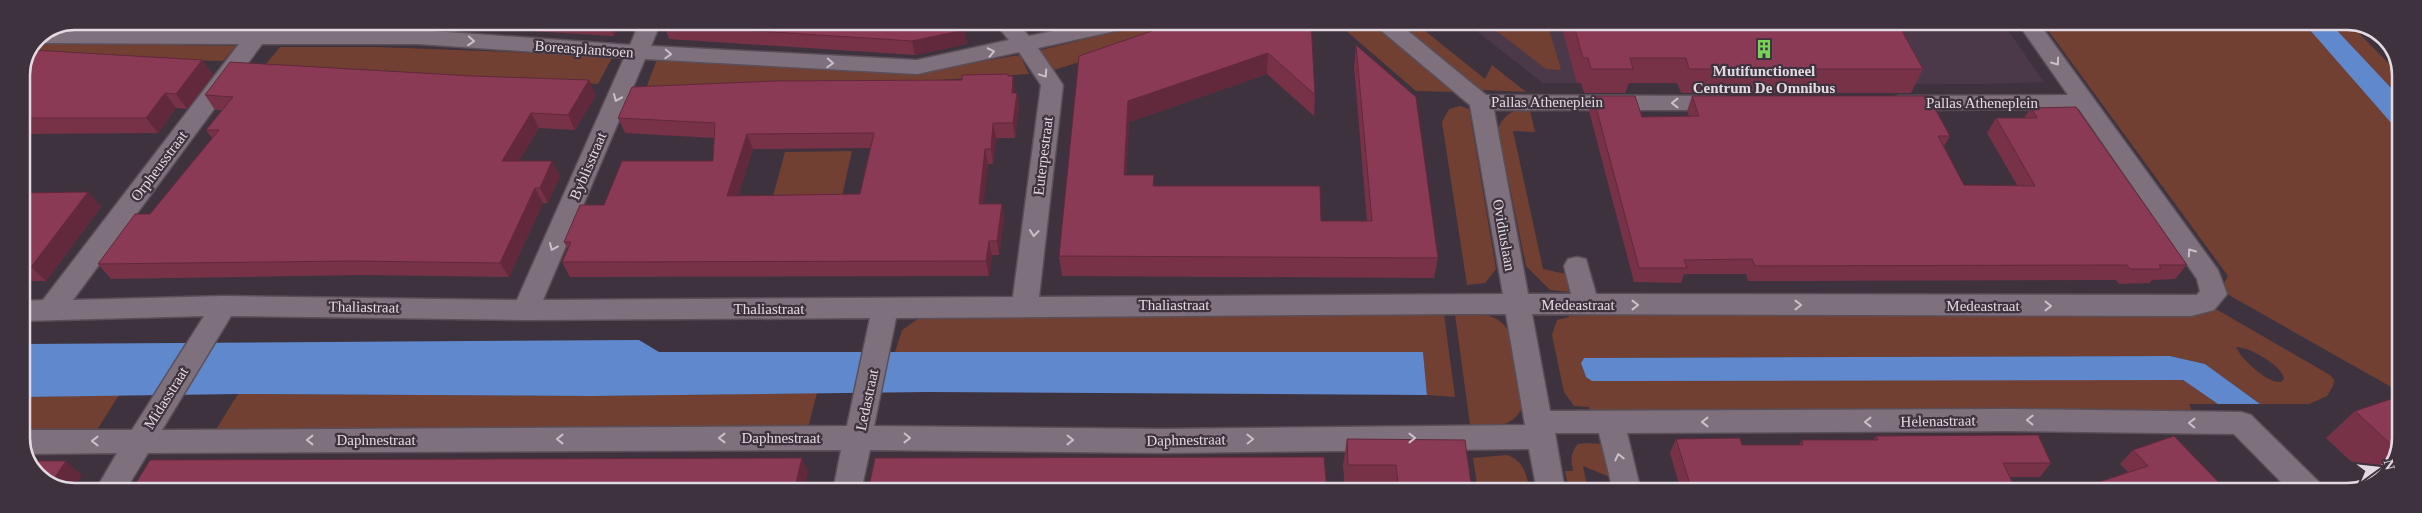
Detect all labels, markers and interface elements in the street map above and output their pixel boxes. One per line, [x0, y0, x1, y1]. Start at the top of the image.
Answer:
one-way arrow [467, 35, 475, 46]
street label: Boreasplantsoen [534, 38, 635, 60]
building icon: Mutifunctioneel Centrum De Omnibus [1753, 38, 1775, 60]
one-way arrow [986, 47, 995, 58]
one-way arrow [664, 48, 672, 59]
one-way arrow [2050, 56, 2059, 66]
one-way arrow [826, 57, 834, 68]
place label: Mutifunctioneel Centrum De Omnibus [1693, 63, 1835, 96]
one-way arrow [1038, 68, 1047, 78]
one-way arrow [612, 93, 623, 102]
street label: Pallas Atheneplein [1491, 94, 1604, 110]
street label: Pallas Atheneplein [1926, 95, 2039, 111]
one-way arrow [1671, 98, 1678, 108]
street label: Euterpestraat [1030, 115, 1056, 196]
street label: Orpheusstraat [128, 127, 191, 204]
street label: Byblisstraat [567, 129, 610, 202]
street label: Ovidiuslaan [1490, 198, 1518, 273]
one-way arrow [1029, 229, 1040, 237]
one-way arrow [549, 243, 559, 251]
one-way arrow [2188, 248, 2197, 258]
street label: Thaliastraat [1139, 297, 1210, 313]
street label: Medeastraat [1541, 297, 1615, 313]
street label: Thaliastraat [328, 298, 400, 316]
street label: Medeastraat [1946, 298, 2020, 314]
one-way arrow [1632, 300, 1639, 310]
one-way arrow [1794, 300, 1802, 310]
street label: Thaliastraat [734, 301, 805, 317]
one-way arrow [2044, 301, 2052, 311]
street label: Midasstraat [141, 363, 192, 432]
street label: Ledastraat [853, 367, 881, 432]
street label: Helenastraat [1900, 412, 1976, 430]
one-way arrow [2026, 415, 2034, 425]
one-way arrow [1701, 417, 1708, 427]
one-way arrow [1863, 417, 1871, 427]
one-way arrow [2188, 418, 2196, 428]
street label: Daphnestraat [741, 430, 821, 446]
street label: Daphnestraat [1146, 431, 1227, 449]
street label: Daphnestraat [336, 432, 416, 448]
one-way arrow [718, 433, 726, 443]
one-way arrow [904, 433, 911, 443]
one-way arrow [1408, 433, 1416, 443]
one-way arrow [555, 434, 563, 444]
one-way arrow [1246, 434, 1254, 444]
one-way arrow [305, 435, 313, 445]
one-way arrow [1066, 435, 1074, 445]
one-way arrow [90, 436, 98, 446]
north arrow [2352, 443, 2402, 493]
one-way arrow [1614, 453, 1625, 461]
text: N [2381, 458, 2398, 472]

